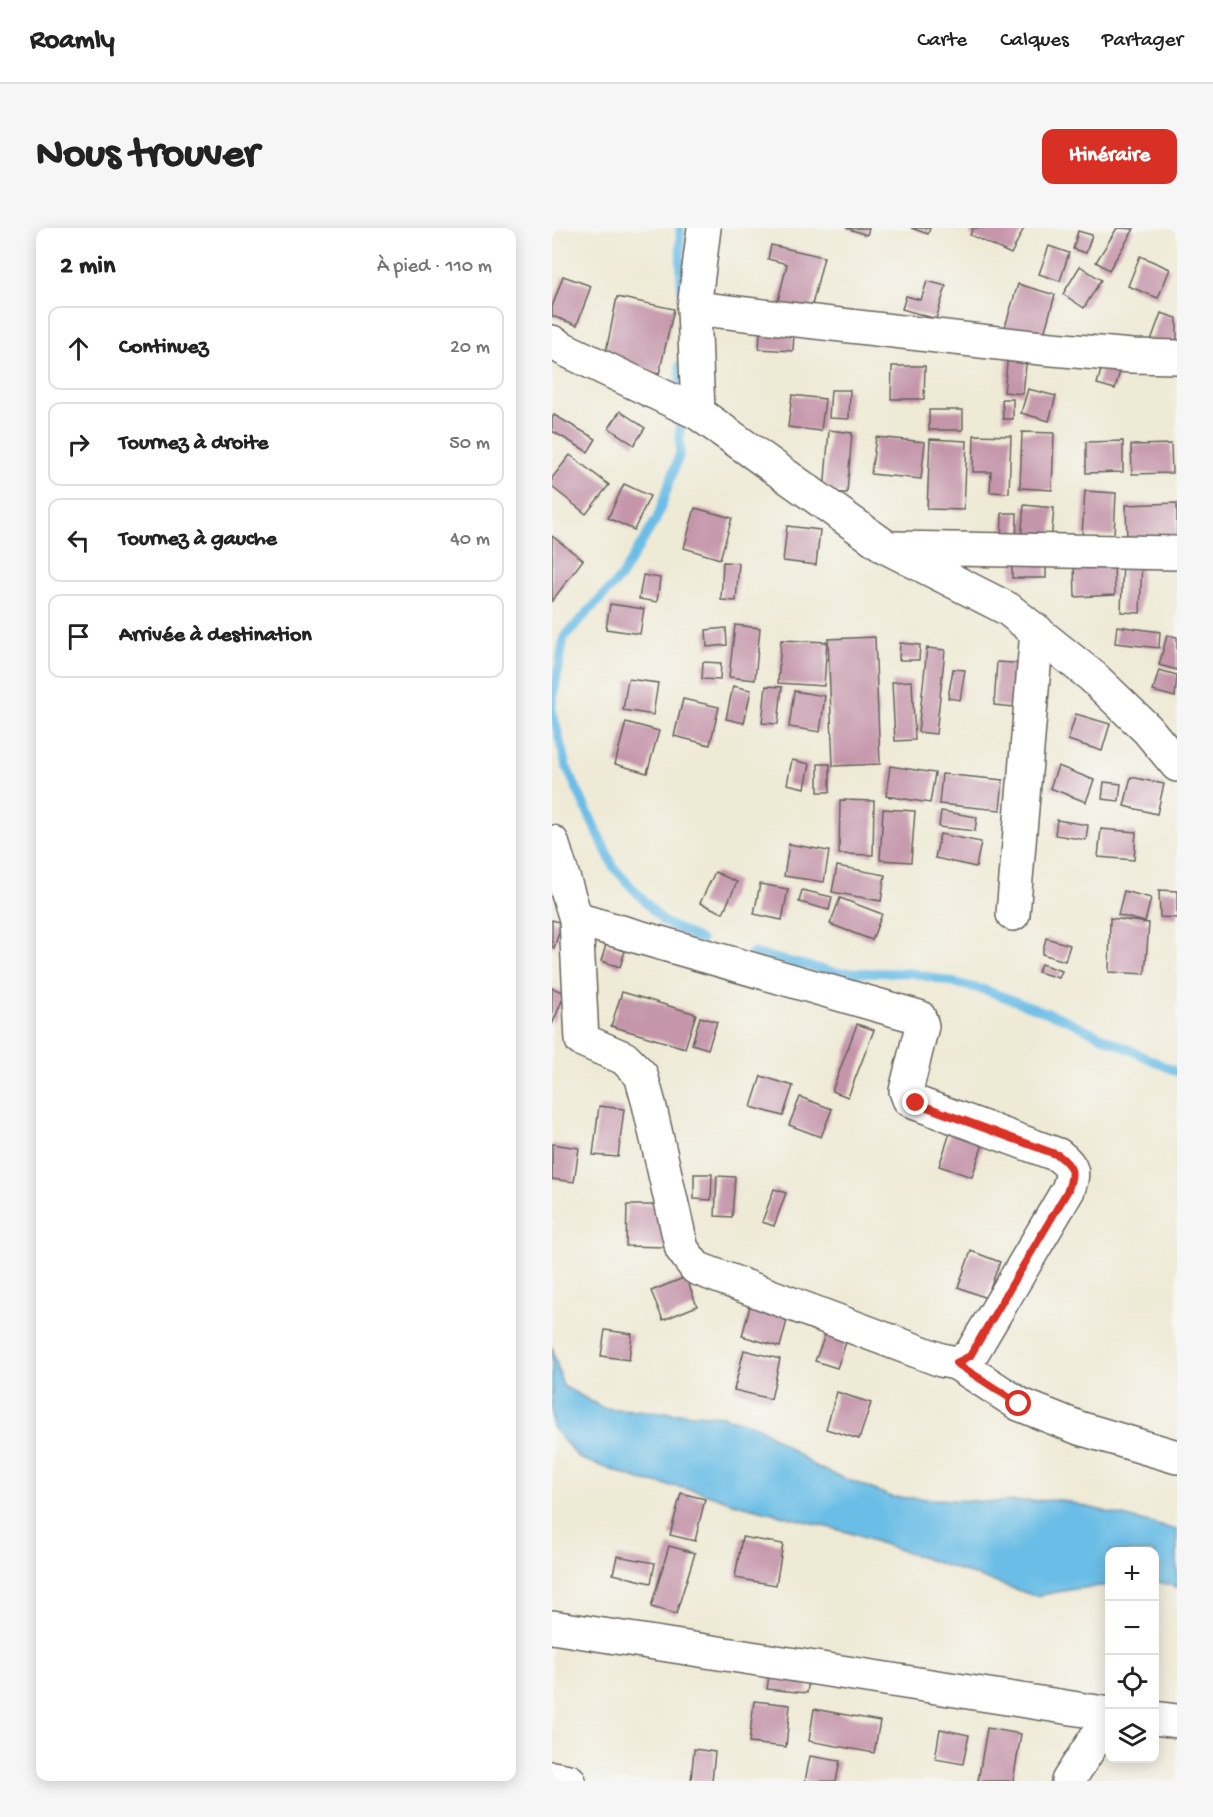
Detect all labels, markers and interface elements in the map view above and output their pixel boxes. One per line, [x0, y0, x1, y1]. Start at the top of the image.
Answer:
text: Roamly [30, 25, 115, 58]
text: Carte [917, 29, 967, 54]
text: Calques [1000, 29, 1069, 54]
text: Partager [1102, 29, 1183, 54]
button: Itinéraire [1042, 129, 1177, 184]
text: Nous trouver [36, 132, 259, 181]
text: 2 min [60, 252, 115, 283]
text: À pied · 110 m [377, 256, 492, 279]
icon: ahead [62, 332, 95, 365]
text: Continuez [119, 335, 208, 361]
text: 20 m [450, 337, 490, 360]
icon: right [62, 428, 95, 461]
text: Tournez à droite [119, 431, 268, 457]
text: 50 m [449, 433, 490, 456]
icon: left [62, 524, 95, 557]
text: Tournez à gauche [119, 527, 277, 553]
text: 40 m [450, 529, 490, 552]
icon: arrive [62, 620, 95, 653]
text: Arrivée à destination [119, 623, 312, 649]
route end [902, 1089, 928, 1115]
route start [1005, 1390, 1031, 1416]
map controls [1105, 1547, 1159, 1763]
button: + [1105, 1547, 1159, 1601]
button: − [1105, 1601, 1159, 1655]
button: locate [1105, 1655, 1159, 1709]
button: layers [1105, 1709, 1159, 1763]

